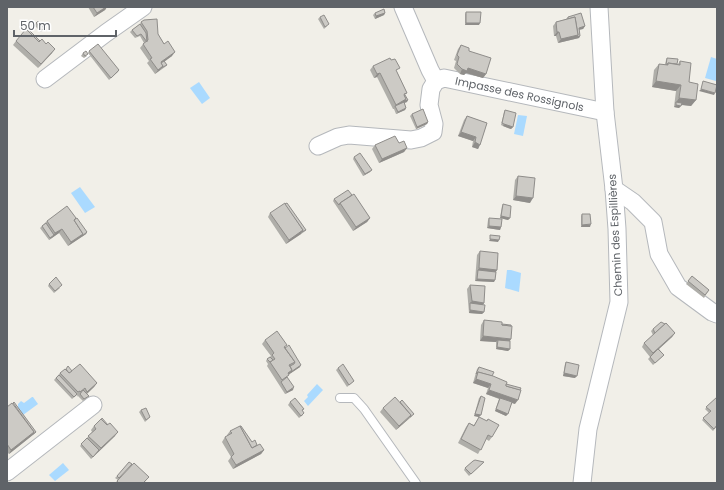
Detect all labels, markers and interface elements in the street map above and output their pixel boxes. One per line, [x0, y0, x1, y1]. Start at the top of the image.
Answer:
scale bar [14, 12, 116, 38]
text: 50 m [20, 17, 51, 34]
street label: Impasse des Rossignols [454, 73, 586, 115]
street label: Chemin des Espillières [604, 173, 626, 297]

